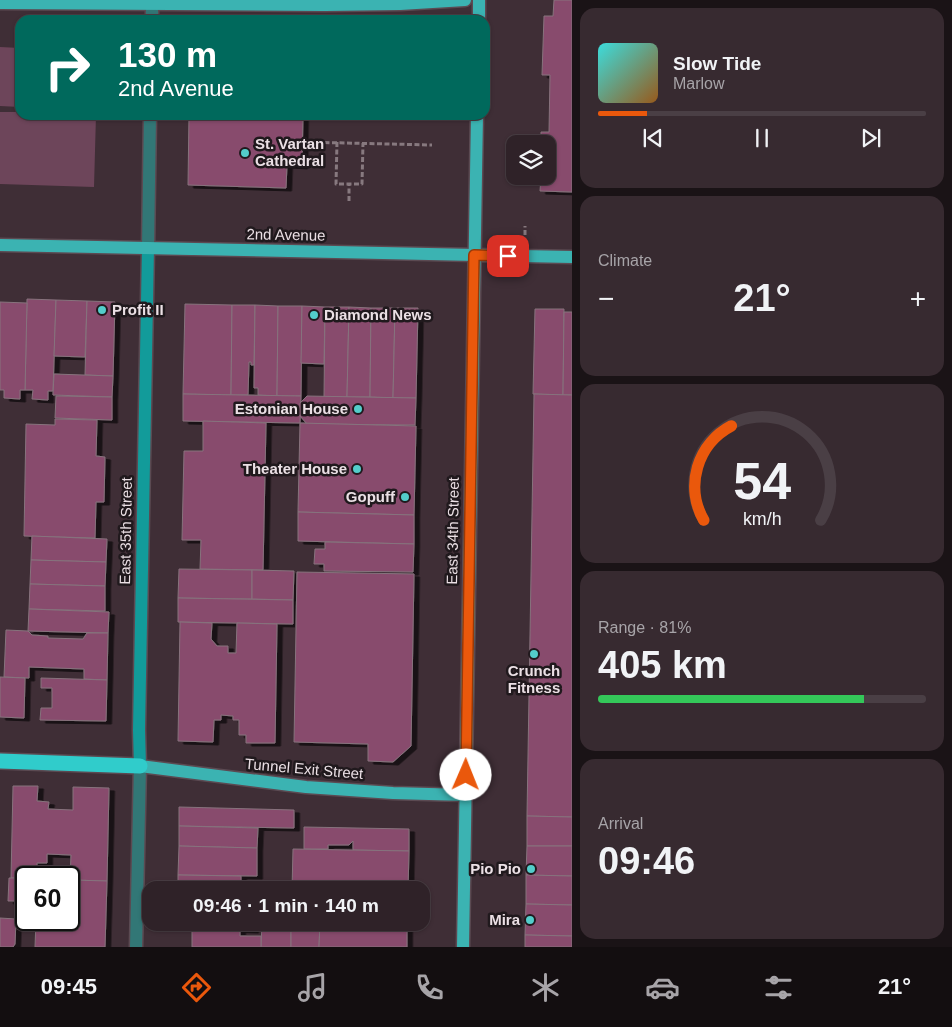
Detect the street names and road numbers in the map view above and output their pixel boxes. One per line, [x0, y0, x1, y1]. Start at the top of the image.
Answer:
street label: 2nd Avenue [246, 225, 326, 244]
street label: East 35th Street [116, 476, 135, 585]
street label: East 34th Street [443, 476, 462, 585]
street label: Tunnel Exit Street [244, 755, 365, 782]

